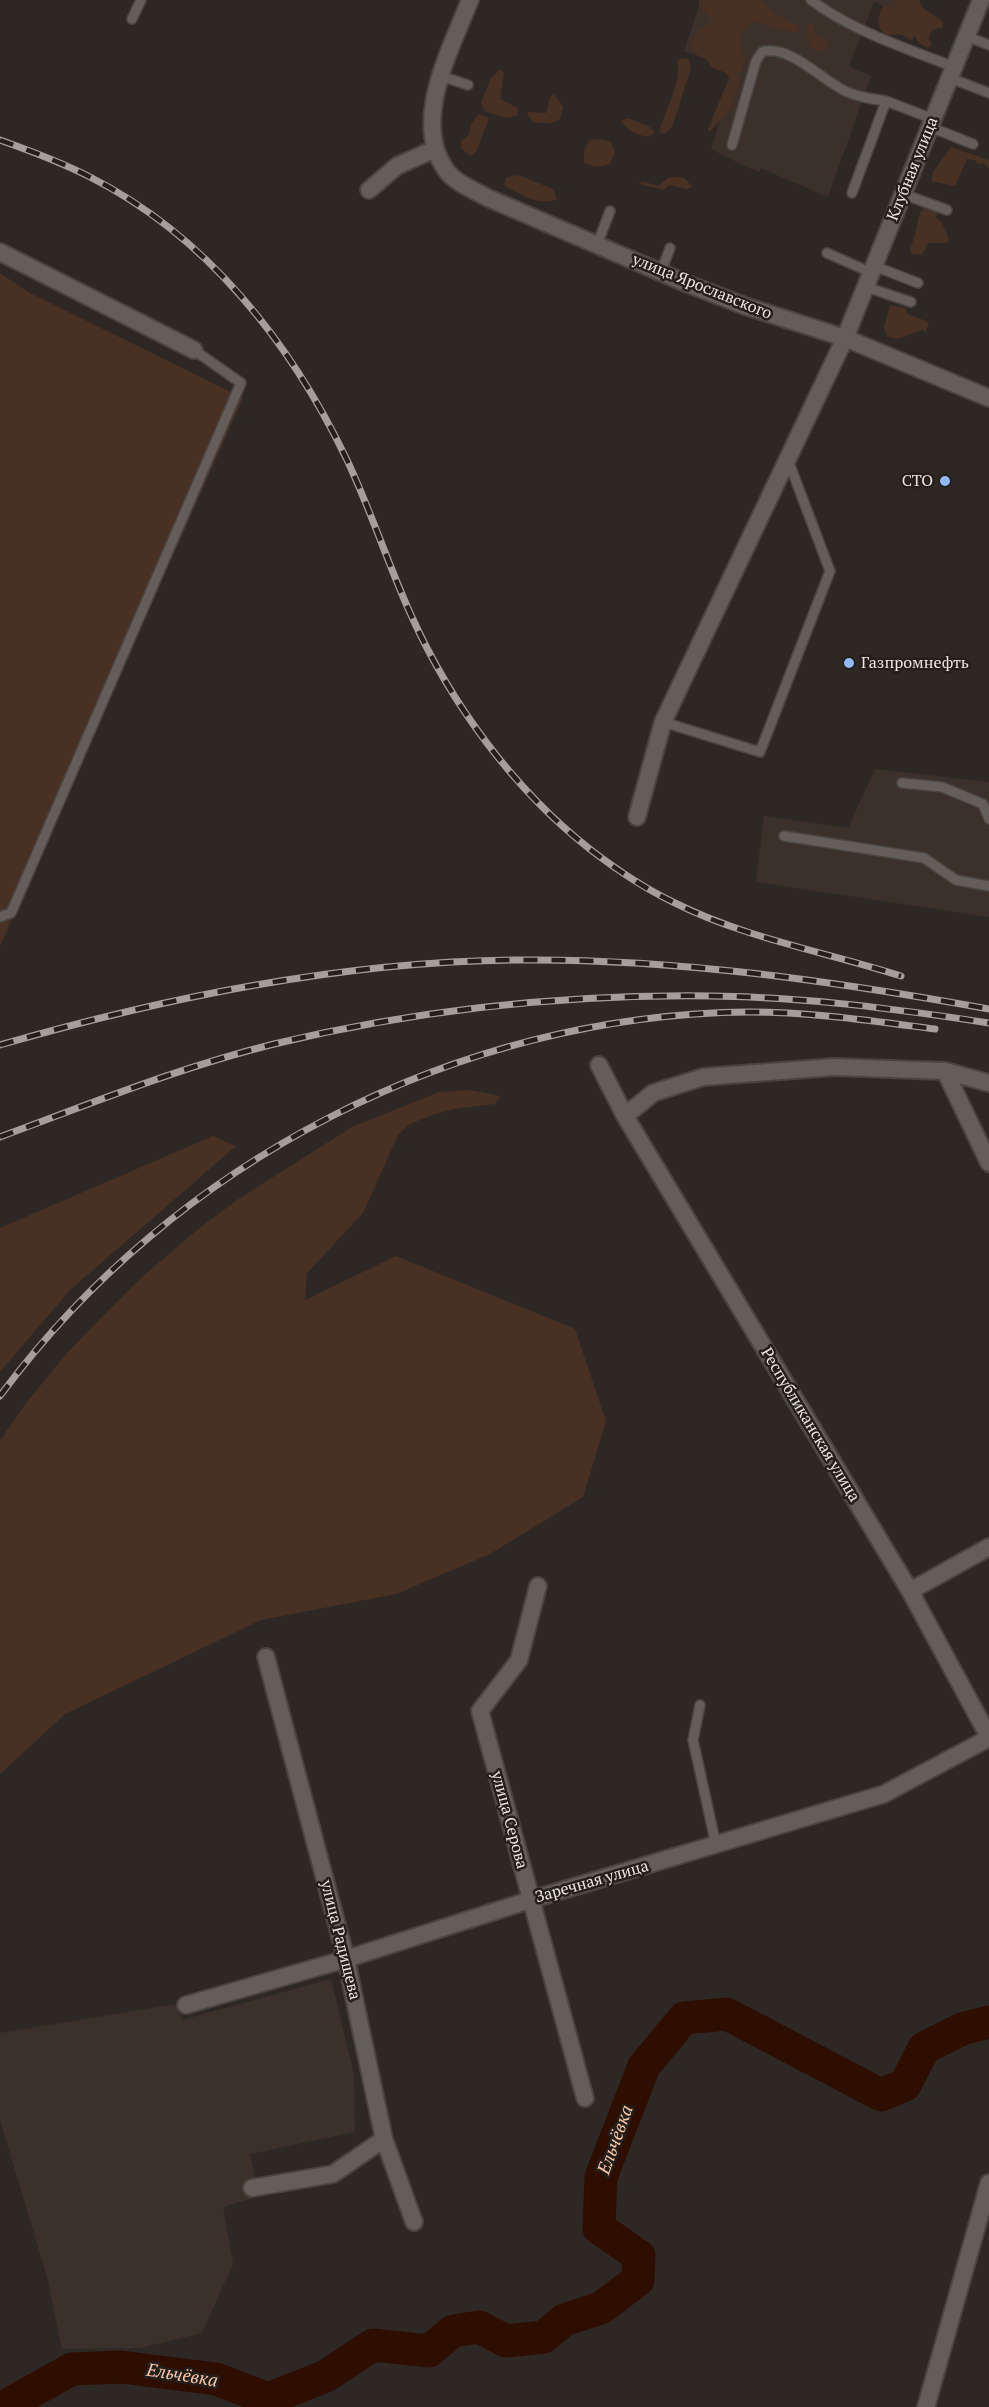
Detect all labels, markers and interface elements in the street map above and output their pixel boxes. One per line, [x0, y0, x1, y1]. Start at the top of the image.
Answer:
street label: Клубная улица [883, 114, 943, 224]
street label: улица Ярославского [629, 250, 775, 324]
place label: СТО [902, 471, 933, 491]
marker: СТО [938, 474, 952, 488]
place label: Газпромнефть [861, 653, 969, 673]
marker: Газпромнефть [842, 656, 856, 670]
street label: Республиканская улица [756, 1344, 864, 1506]
street label: улица Серова [487, 1769, 531, 1871]
street label: Заречная улица [533, 1857, 651, 1907]
street label: улица Радищева [316, 1878, 364, 2002]
water label: Ельчёвка [594, 2102, 638, 2178]
water label: Ельчёвка [145, 2360, 219, 2392]

